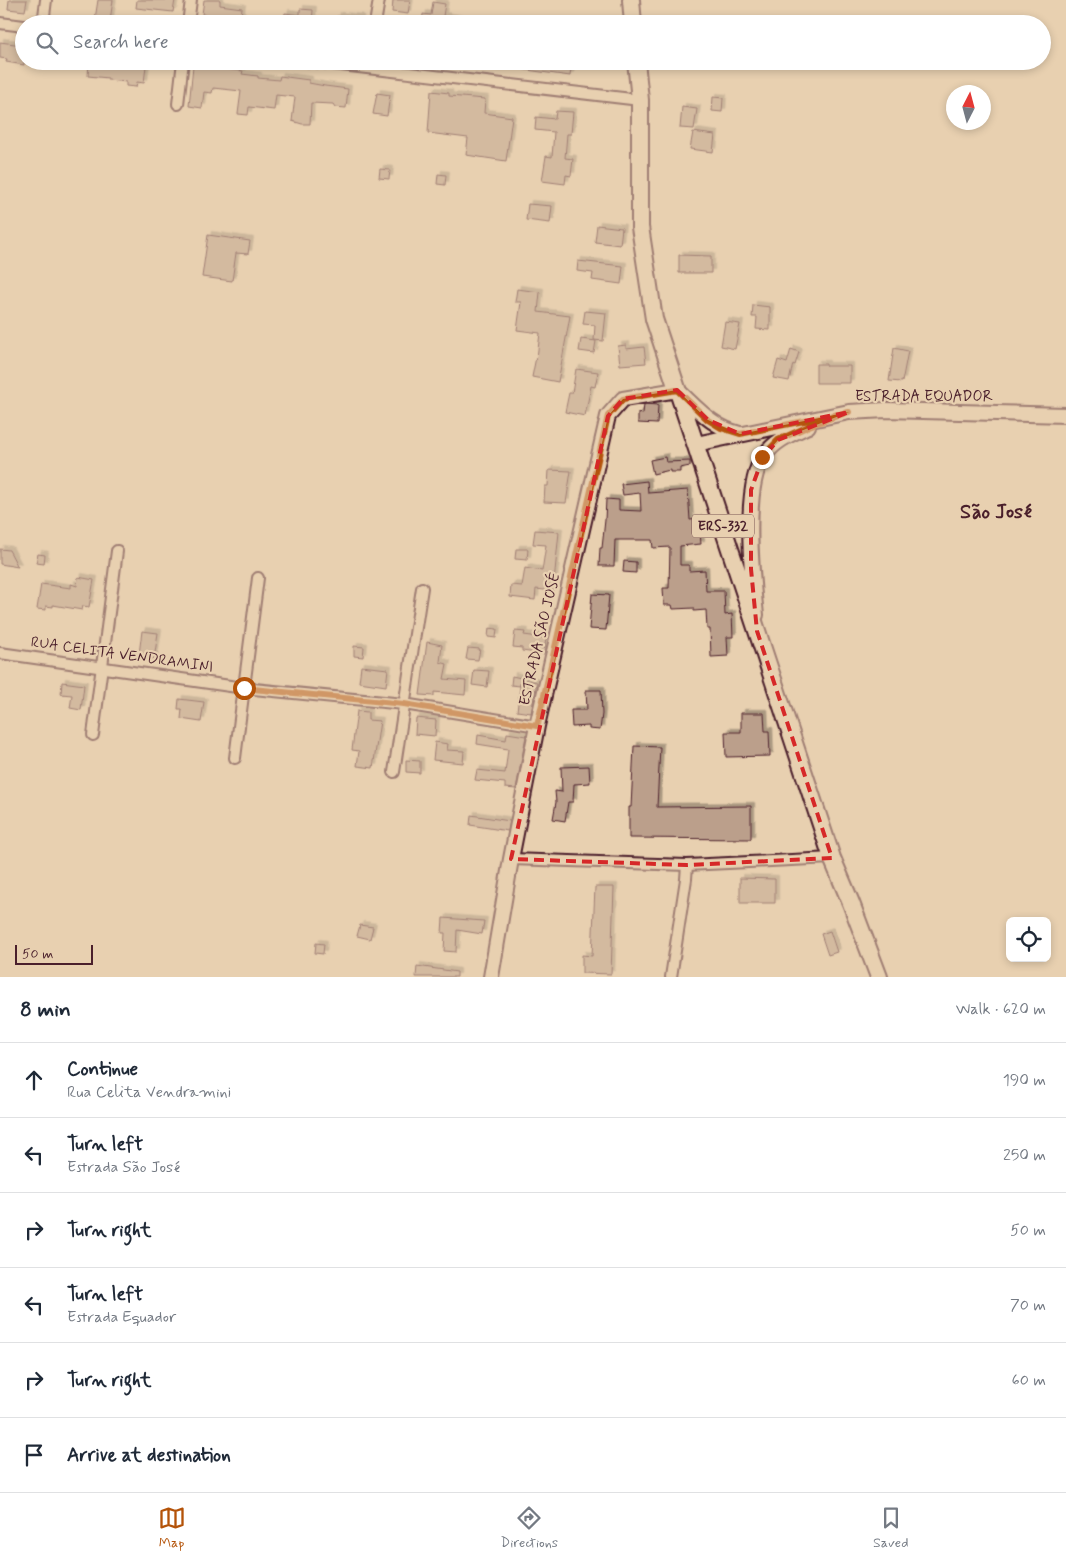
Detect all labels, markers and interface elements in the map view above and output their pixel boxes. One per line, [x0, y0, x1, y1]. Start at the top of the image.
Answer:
search box [15, 15, 1051, 70]
icon: search [33, 29, 61, 57]
text: Search here [73, 30, 169, 55]
north arrow [946, 85, 991, 130]
street label: ESTRADA EQUADOR [855, 387, 994, 407]
route end [751, 446, 774, 469]
district label: São José [960, 499, 1032, 526]
road number: ERS-332 [692, 514, 754, 538]
street label: ESTRADA SÃO JOSÉ [514, 570, 565, 708]
street label: RUA CELITA VENDRAMINI [29, 632, 215, 678]
route start [233, 677, 256, 700]
map controls [1006, 917, 1051, 962]
button: locate [1006, 917, 1051, 962]
scale bar [15, 942, 92, 965]
text: 50 m [22, 945, 53, 963]
text: 8 min [20, 996, 71, 1024]
text: Walk · 620 m [956, 999, 1046, 1020]
text: Continue [67, 1057, 138, 1082]
icon: ahead [20, 1066, 48, 1094]
text: 190 m [1003, 1070, 1046, 1091]
text: Rua Celita Vendramini [67, 1082, 231, 1103]
text: Turn left [67, 1132, 143, 1157]
icon: left [20, 1141, 48, 1169]
text: 250 m [1003, 1145, 1046, 1166]
text: Estrada São José [67, 1157, 180, 1178]
icon: right [20, 1216, 48, 1244]
text: Turn right [67, 1218, 151, 1243]
text: 50 m [1010, 1220, 1046, 1241]
text: Turn left [67, 1282, 143, 1307]
icon: left [20, 1291, 48, 1319]
text: 70 m [1010, 1295, 1046, 1316]
text: Estrada Equador [67, 1307, 176, 1328]
icon: right [20, 1366, 48, 1394]
text: Turn right [67, 1368, 151, 1393]
text: 60 m [1012, 1370, 1046, 1391]
icon: arrive [20, 1441, 48, 1469]
text: Arrive at destination [67, 1443, 231, 1468]
tab: Map [158, 1504, 186, 1552]
tab: Directions [501, 1504, 558, 1552]
tab: Saved [873, 1504, 908, 1552]

